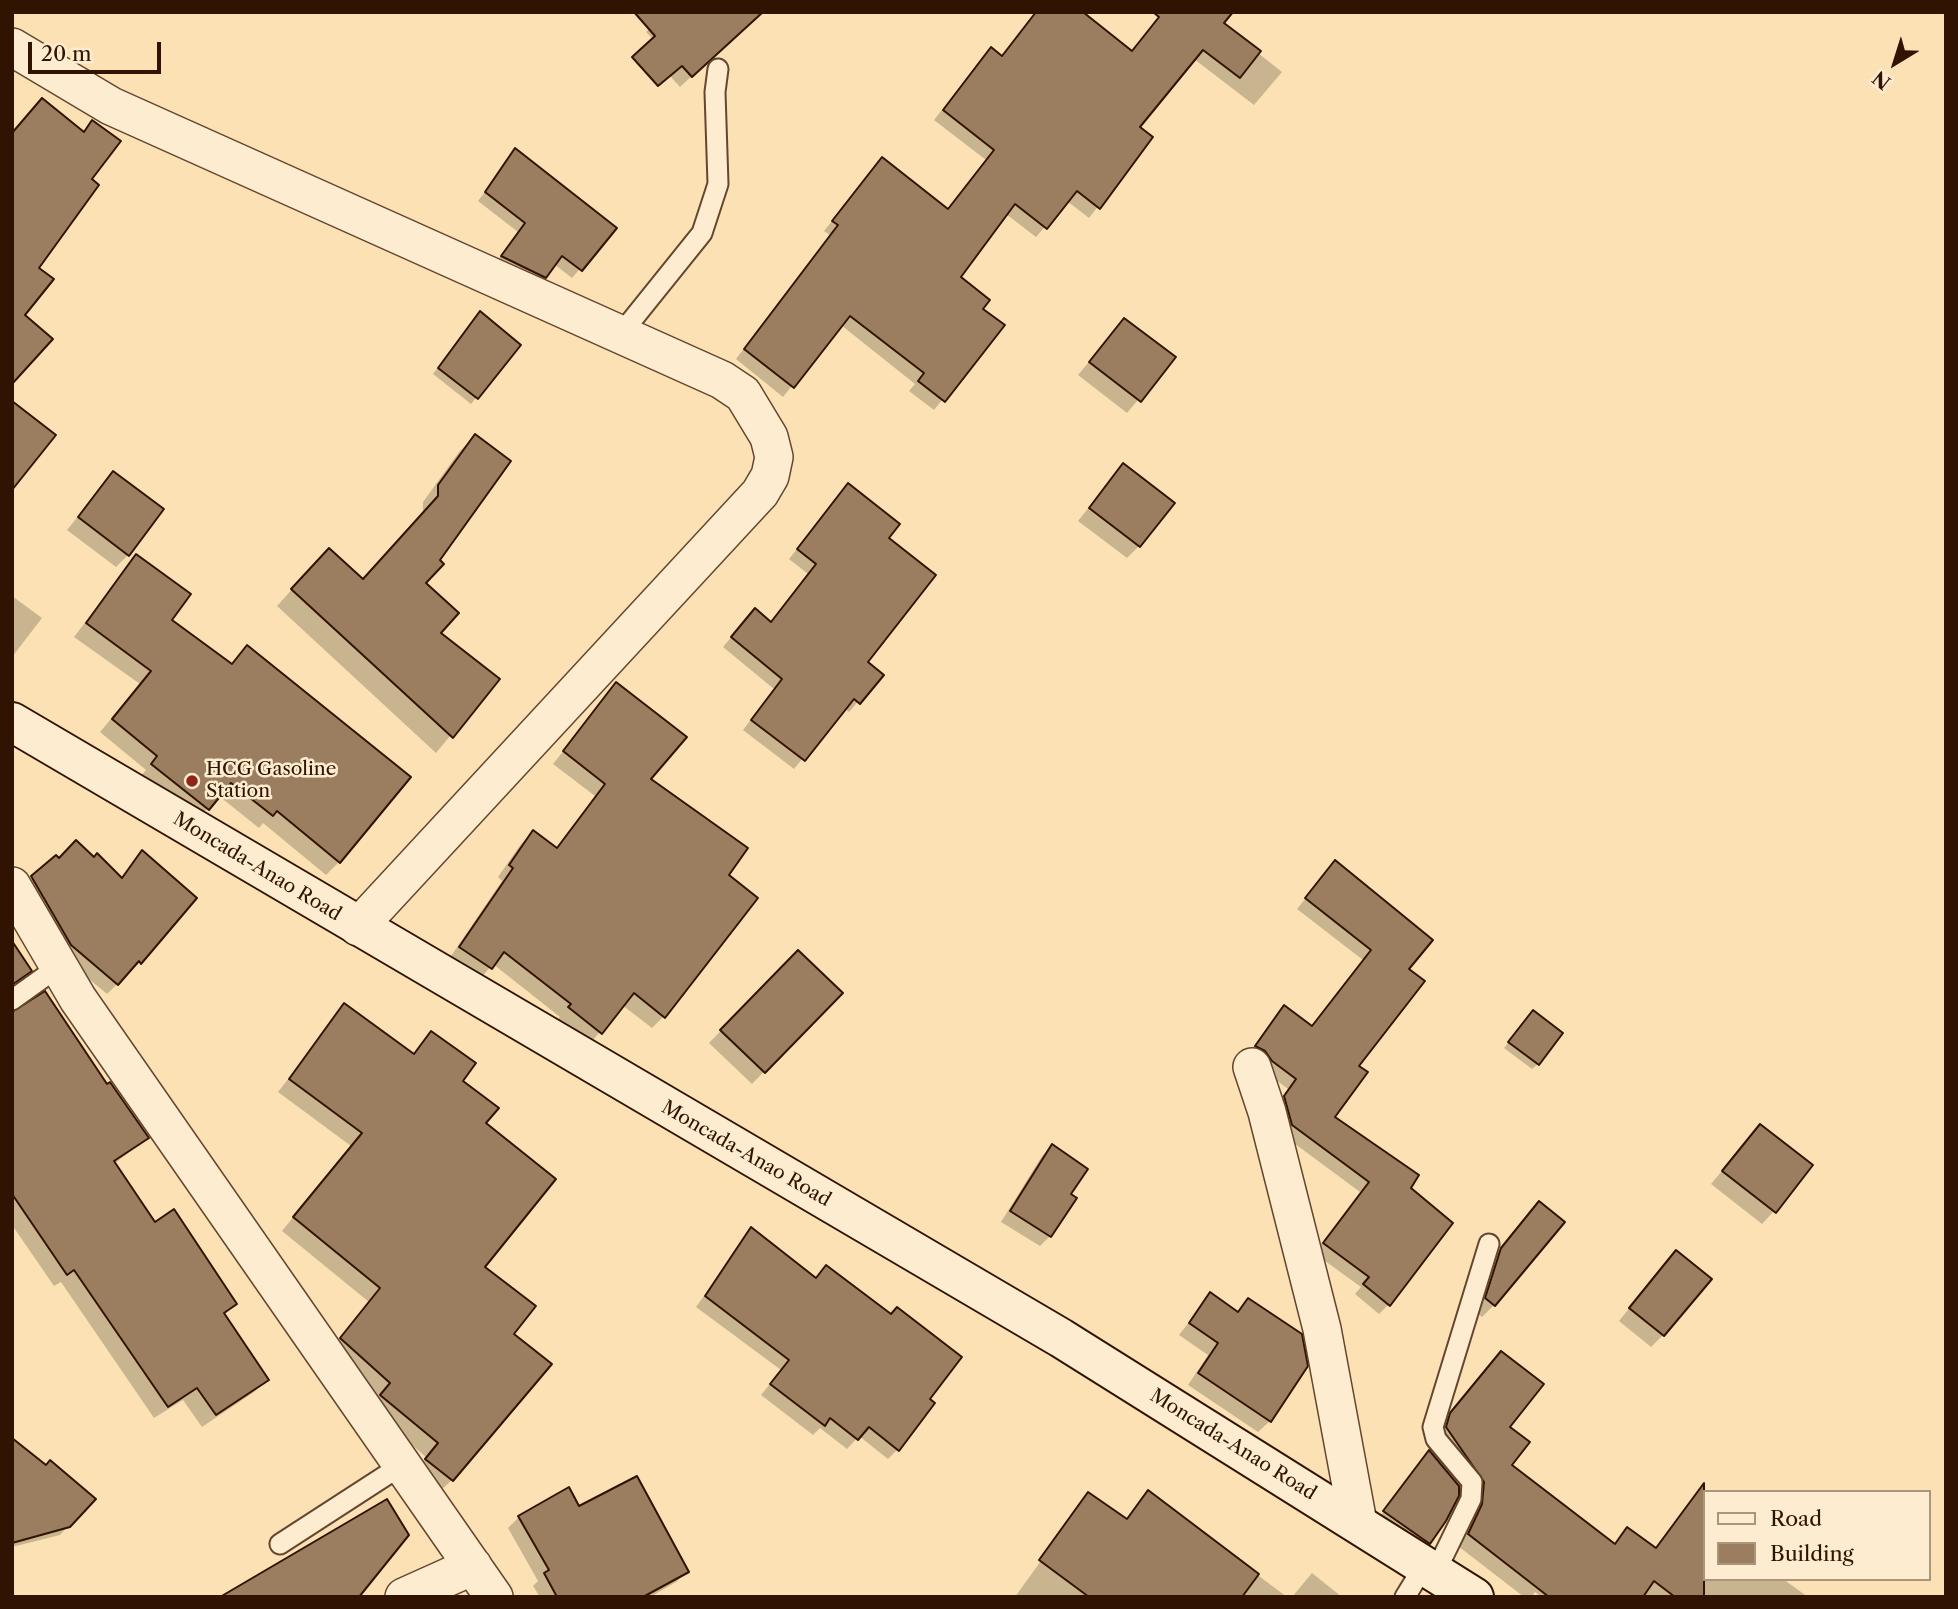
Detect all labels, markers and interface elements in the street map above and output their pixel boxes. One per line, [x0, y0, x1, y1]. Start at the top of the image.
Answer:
scale bar [32, 28, 164, 72]
north arrow [1860, 28, 1930, 98]
text: 20 m [41, 41, 92, 66]
text: N [1868, 66, 1895, 94]
place label: HCG Gasoline Station [206, 759, 336, 803]
marker: HCG Gasoline Station [184, 773, 200, 789]
street label: Moncada-Anao Road [169, 808, 345, 926]
street label: Moncada-Anao Road [657, 1096, 835, 1212]
street label: Moncada-Anao Road [1146, 1385, 1320, 1505]
legend [1702, 1490, 1930, 1581]
text: Road [1770, 1506, 1822, 1531]
text: Building [1770, 1541, 1854, 1566]

